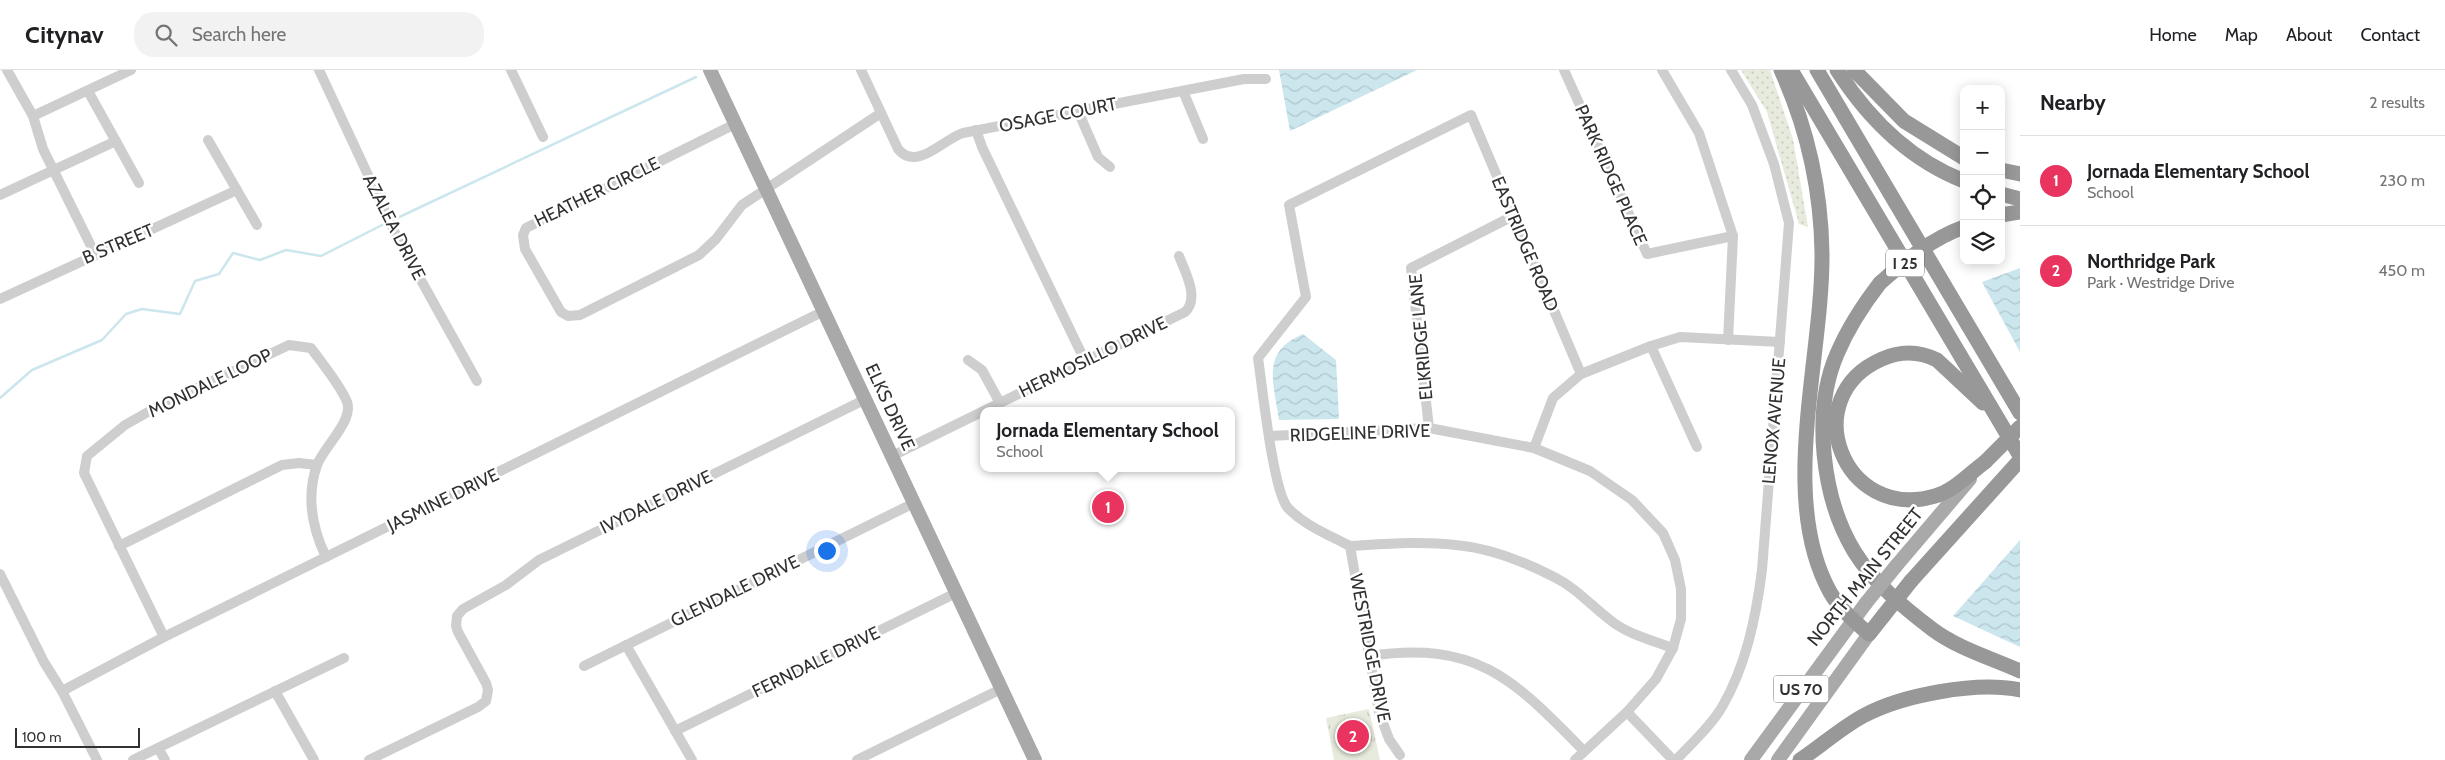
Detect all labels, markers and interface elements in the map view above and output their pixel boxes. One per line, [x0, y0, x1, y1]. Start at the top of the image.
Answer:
search box [134, 12, 484, 57]
text: Citynav [25, 20, 104, 49]
icon: search [152, 21, 180, 49]
text: Search here [192, 23, 286, 46]
text: Home [2149, 24, 2197, 46]
text: Map [2225, 24, 2258, 46]
text: About [2286, 24, 2332, 46]
text: Contact [2360, 24, 2420, 46]
map controls [1960, 85, 2005, 265]
button: + [1960, 85, 2005, 130]
text: Nearby [2040, 90, 2106, 115]
street label: OSAGE COURT [997, 93, 1119, 137]
text: 2 results [2369, 93, 2425, 112]
street label: PARK RIDGE PLACE [1570, 101, 1652, 249]
button: − [1960, 130, 2005, 175]
street label: HEATHER CIRCLE [531, 152, 663, 232]
text: Jornada Elementary School [2087, 160, 2309, 183]
street label: AZALEA DRIVE [358, 170, 430, 284]
text: 1 [2053, 171, 2059, 190]
text: 230 m [2379, 171, 2425, 190]
street label: EASTRIDGE ROAD [1487, 173, 1563, 315]
button: locate [1960, 175, 2005, 220]
text: School [2087, 183, 2134, 202]
street label: B STREET [79, 219, 157, 269]
button: layers [1960, 220, 2005, 265]
road number: I 25 [1886, 250, 1924, 277]
text: Northridge Park [2087, 250, 2215, 273]
text: 2 [2052, 261, 2060, 280]
text: 450 m [2378, 261, 2425, 280]
street label: ELKRIDGE LANE [1405, 273, 1437, 401]
text: Park · Westridge Drive [2087, 273, 2235, 292]
street label: HERMOSILLO DRIVE [1015, 312, 1171, 402]
street label: MONDALE LOOP [145, 344, 275, 422]
street label: LENOX AVENUE [1758, 357, 1790, 485]
street label: ELKS DRIVE [860, 360, 920, 454]
popup [980, 407, 1235, 472]
text: Jornada Elementary School [996, 419, 1219, 442]
street label: RIDGELINE DRIVE [1289, 420, 1431, 446]
text: School [996, 442, 1043, 461]
street label: JASMINE DRIVE [383, 463, 502, 537]
street label: IVYDALE DRIVE [596, 465, 716, 539]
pin: 1 [1092, 488, 1124, 526]
street label: NORTH MAIN STREET [1803, 503, 1928, 650]
your location [814, 538, 840, 564]
street label: GLENDALE DRIVE [667, 550, 803, 632]
street label: WESTRIDGE DRIVE [1345, 572, 1395, 724]
street label: FERNDALE DRIVE [749, 622, 883, 702]
road number: US 70 [1774, 676, 1828, 702]
pin: 2 [1337, 717, 1369, 755]
scale bar [15, 725, 140, 748]
text: 100 m [22, 728, 62, 746]

